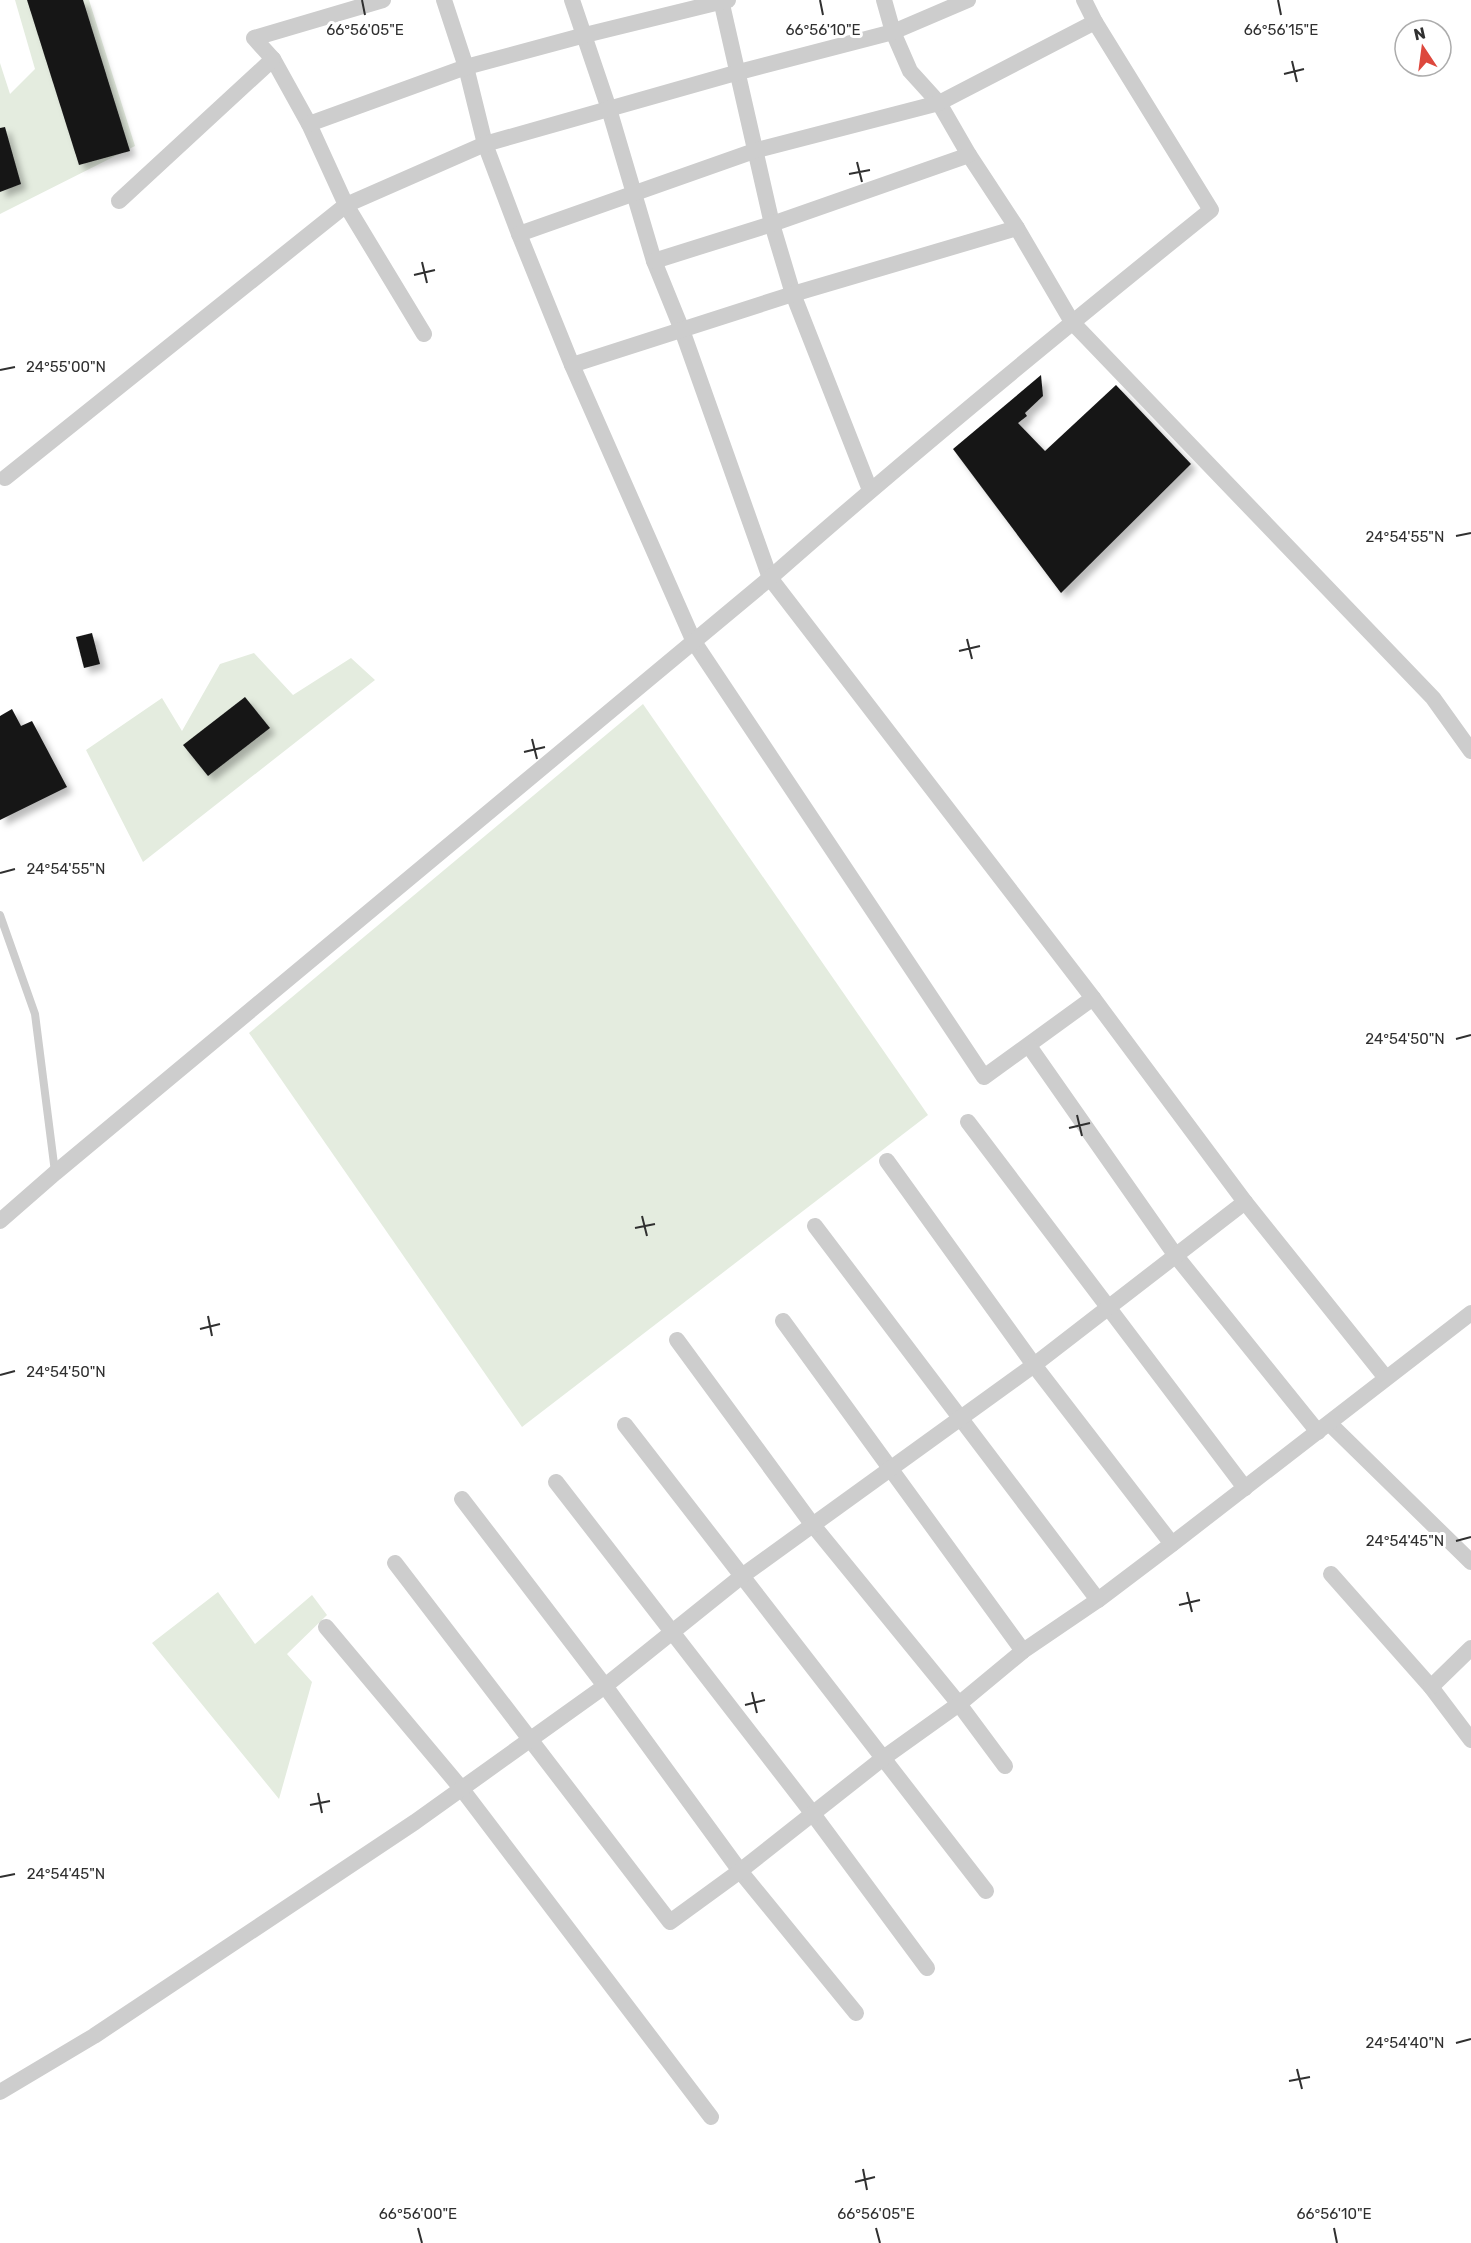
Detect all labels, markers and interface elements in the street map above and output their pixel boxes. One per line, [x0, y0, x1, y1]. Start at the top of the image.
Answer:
north arrow [1393, 18, 1453, 78]
text: 66°56'05"E [326, 21, 404, 39]
text: 66°56'10"E [785, 21, 861, 39]
text: 66°56'15"E [1244, 21, 1318, 39]
text: N [1412, 23, 1427, 44]
text: 24°55'00"N [26, 358, 106, 376]
text: 24°54'55"N [1366, 528, 1444, 546]
text: 24°54'55"N [27, 860, 105, 878]
text: 24°54'50"N [1365, 1030, 1445, 1048]
text: 24°54'50"N [26, 1363, 106, 1381]
text: 24°54'45"N [1366, 1532, 1444, 1550]
text: 24°54'45"N [27, 1865, 105, 1883]
text: 24°54'40"N [1365, 2034, 1445, 2052]
text: 66°56'00"E [379, 2205, 457, 2223]
text: 66°56'05"E [837, 2205, 915, 2223]
text: 66°56'10"E [1296, 2205, 1372, 2223]

